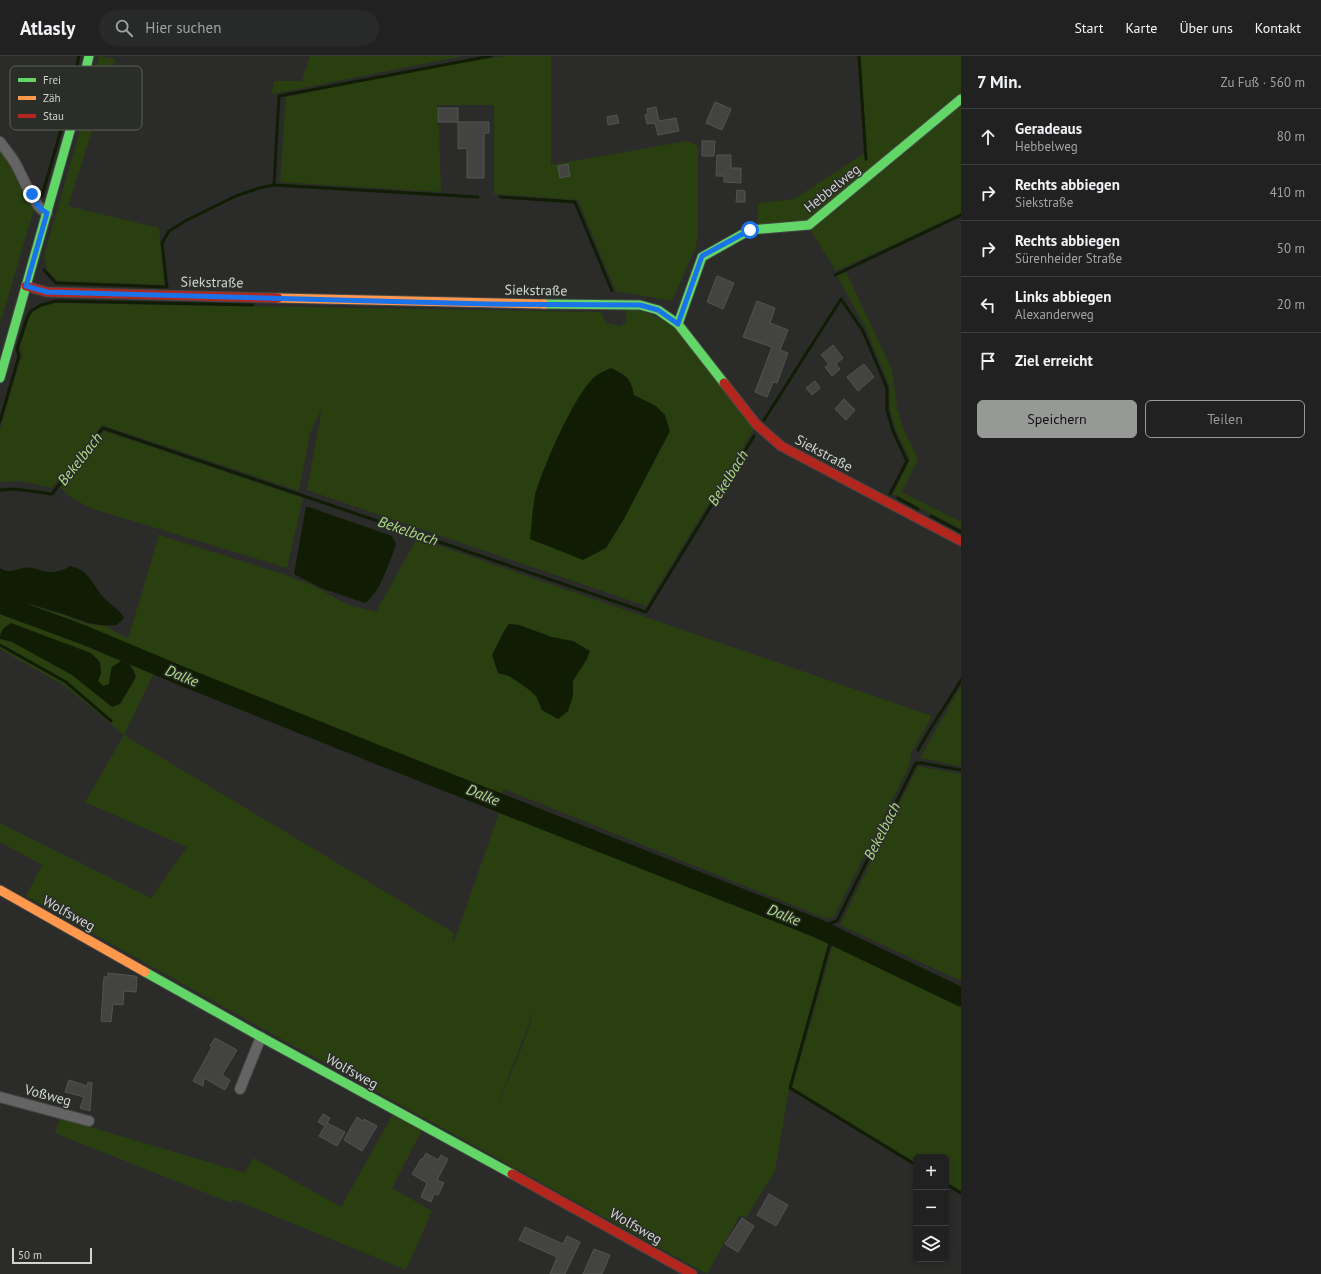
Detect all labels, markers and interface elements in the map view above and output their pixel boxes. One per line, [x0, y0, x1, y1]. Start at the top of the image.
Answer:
search box [99, 10, 379, 46]
text: Atlasly [20, 16, 75, 40]
icon: search [113, 17, 135, 39]
text: Hier suchen [145, 18, 221, 37]
text: Start [1074, 19, 1103, 37]
text: Karte [1125, 19, 1157, 37]
text: Über uns [1179, 19, 1233, 37]
text: Kontakt [1255, 19, 1301, 37]
legend [10, 66, 142, 130]
text: 7 Min. [977, 71, 1022, 93]
text: Frei [43, 73, 61, 87]
text: Zu Fuß · 560 m [1221, 74, 1305, 91]
text: Zäh [43, 91, 60, 105]
text: Stau [43, 109, 64, 123]
text: Geradeaus [1015, 119, 1082, 138]
icon: ahead [977, 126, 999, 148]
text: 80 m [1277, 128, 1305, 145]
text: Hebbelweg [1015, 138, 1078, 155]
street label: Hebbelweg [800, 160, 864, 216]
text: Rechts abbiegen [1015, 175, 1120, 194]
icon: right [977, 182, 999, 204]
text: 410 m [1270, 184, 1305, 201]
route end [23, 185, 41, 203]
text: Siekstraße [1015, 194, 1073, 211]
route start [741, 221, 759, 239]
text: Rechts abbiegen [1015, 231, 1120, 250]
icon: right [977, 238, 999, 260]
text: 50 m [1277, 240, 1305, 257]
text: Sürenheider Straße [1015, 250, 1122, 267]
street label: Siekstraße [180, 272, 244, 292]
street label: Siekstraße [504, 280, 568, 300]
text: Links abbiegen [1015, 287, 1111, 306]
icon: left [977, 294, 999, 316]
text: 20 m [1277, 296, 1305, 313]
text: Alexanderweg [1015, 306, 1094, 323]
icon: arrive [977, 350, 999, 372]
text: Ziel erreicht [1015, 351, 1093, 370]
button: Speichern [977, 400, 1137, 438]
button: Teilen [1145, 400, 1305, 438]
water label: Bekelbach [53, 428, 106, 489]
street label: Siekstraße [792, 430, 856, 476]
water label: Bekelbach [703, 446, 752, 509]
water label: Bekelbach [376, 511, 441, 550]
water label: Dalke [163, 660, 202, 691]
water label: Dalke [464, 779, 503, 810]
water label: Bekelbach [859, 799, 904, 863]
street label: Wolfsweg [39, 891, 99, 935]
water label: Dalke [765, 899, 804, 930]
street label: Wolfsweg [322, 1049, 382, 1093]
street label: Voßweg [22, 1080, 73, 1110]
map controls [913, 1154, 949, 1262]
button: + [913, 1154, 949, 1190]
button: − [913, 1190, 949, 1226]
street label: Wolfsweg [607, 1204, 665, 1248]
button: layers [913, 1226, 949, 1262]
scale bar [12, 1246, 92, 1265]
text: 50 m [18, 1248, 42, 1262]

